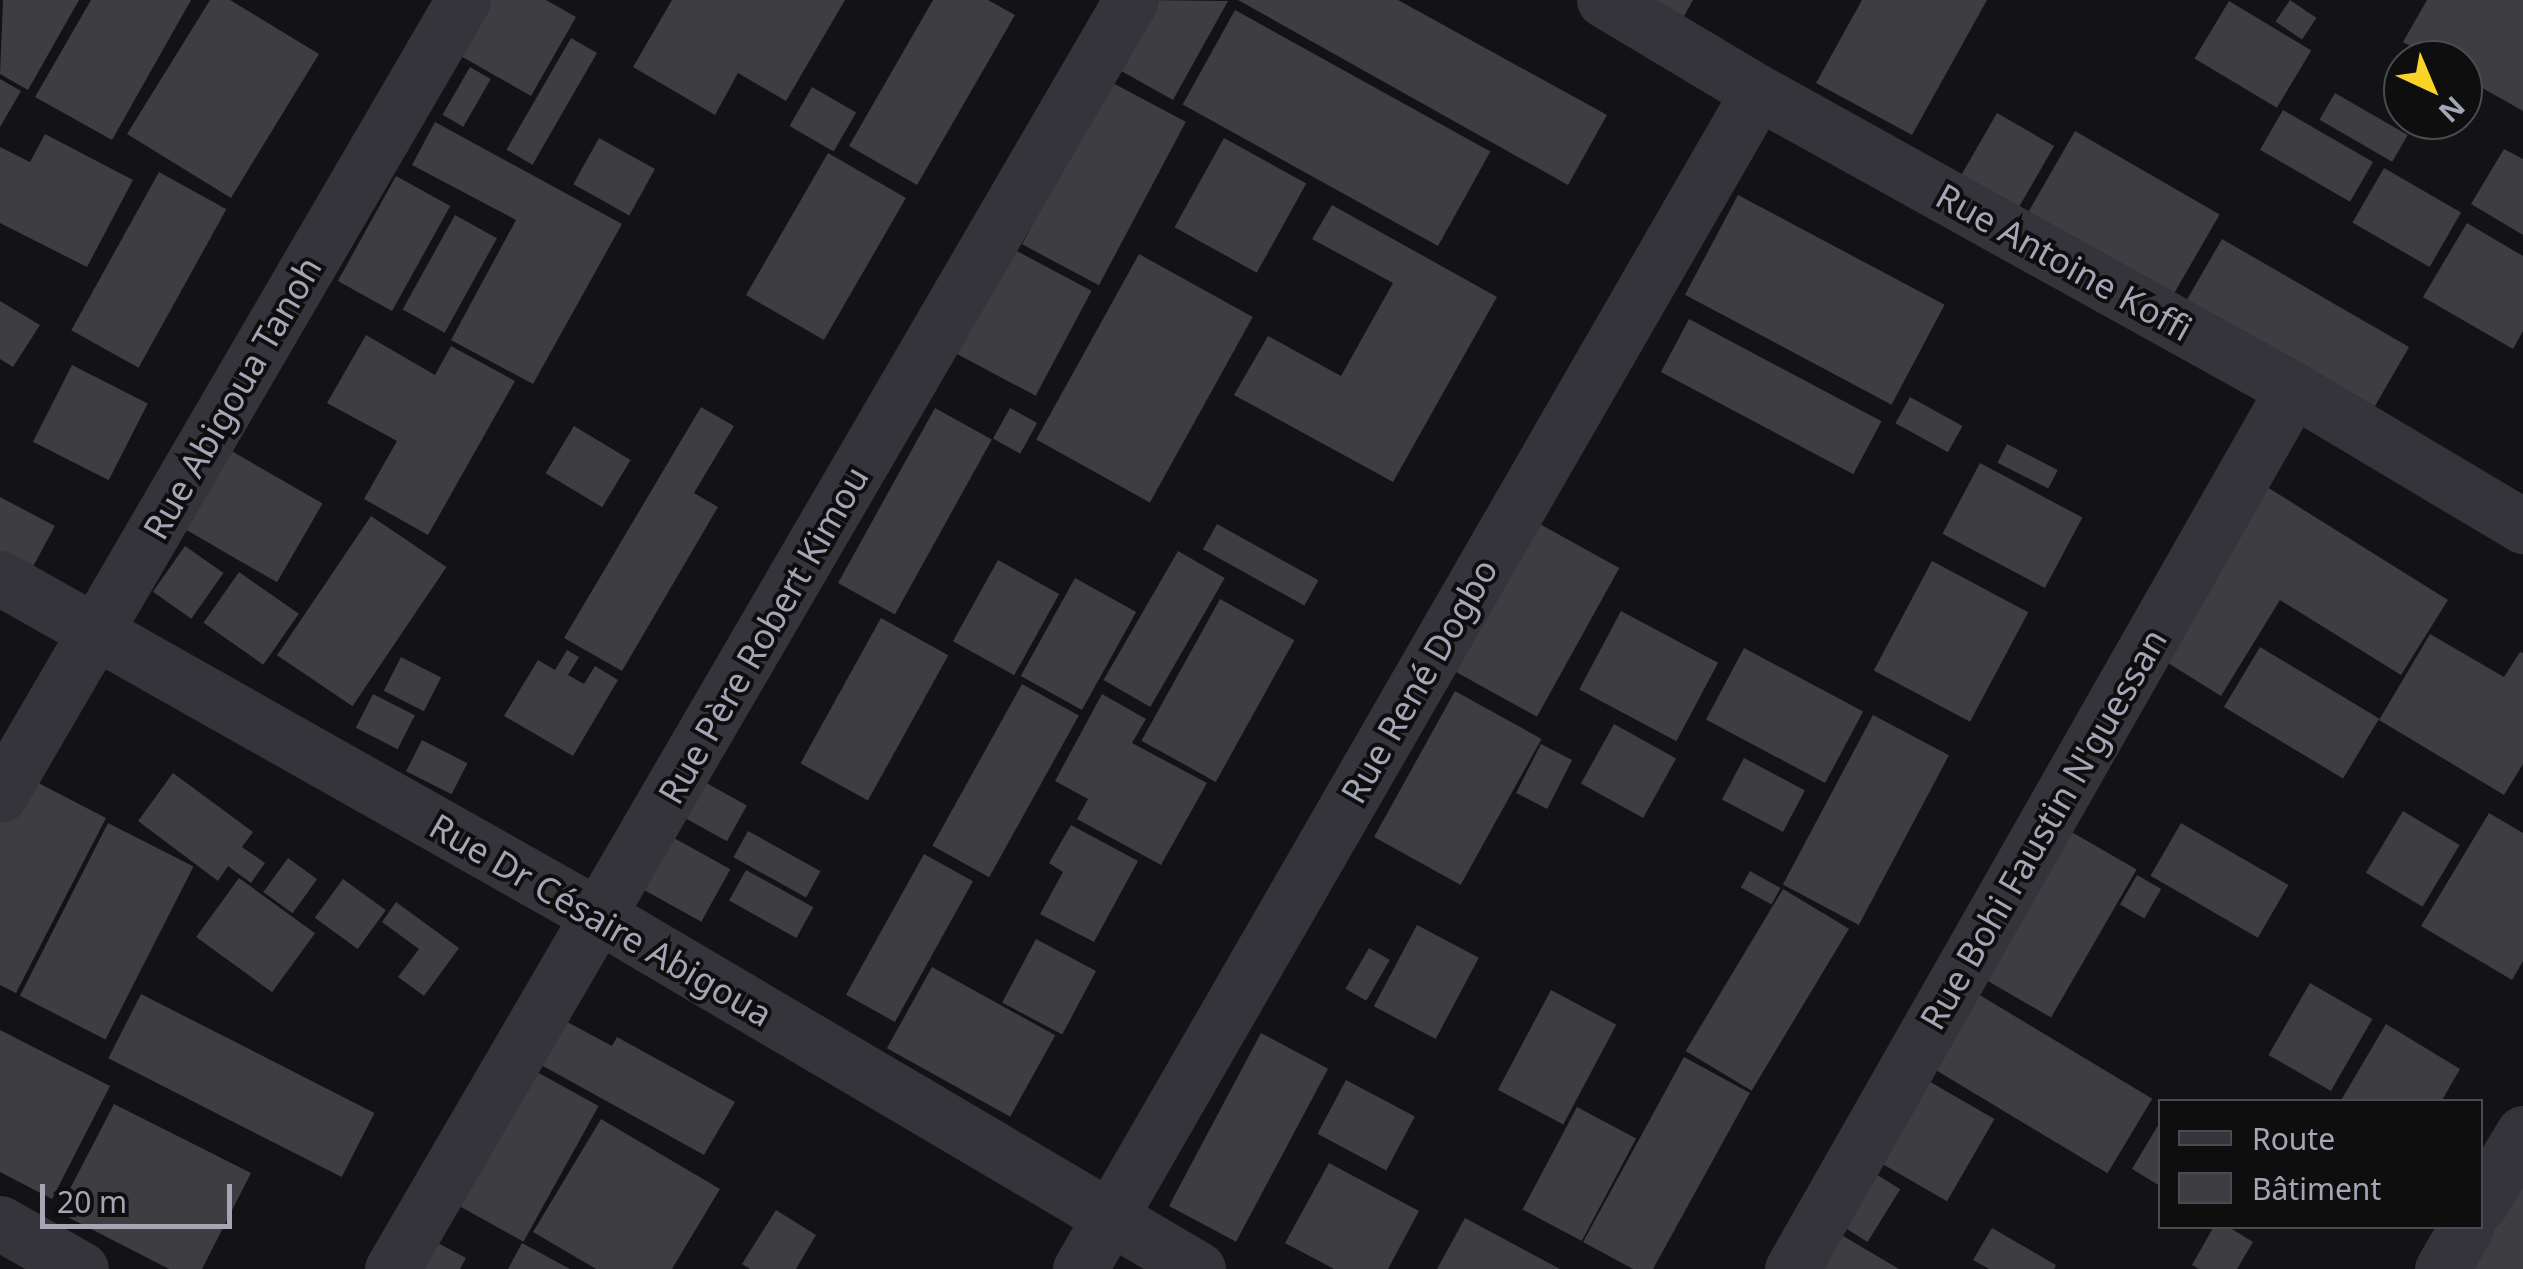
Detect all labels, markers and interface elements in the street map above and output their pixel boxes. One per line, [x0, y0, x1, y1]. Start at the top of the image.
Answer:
north arrow [2383, 40, 2483, 140]
text: N [2431, 89, 2474, 132]
street label: Rue Antoine Koffi [1929, 174, 2199, 350]
street label: Rue Abigoua Tanoh [134, 249, 330, 547]
street label: Rue Père Robert Kimou [649, 459, 877, 811]
street label: Rue René Dogbo [1332, 551, 1506, 811]
street label: Rue Bohi Faustin N'guessan [1911, 621, 2175, 1037]
street label: Rue Dr Césaire Abigoua [422, 805, 780, 1035]
legend [2158, 1099, 2483, 1229]
text: Route [2252, 1118, 2335, 1159]
scale bar [45, 1164, 238, 1226]
text: Bâtiment [2252, 1168, 2381, 1209]
text: 20 m [57, 1181, 127, 1222]

